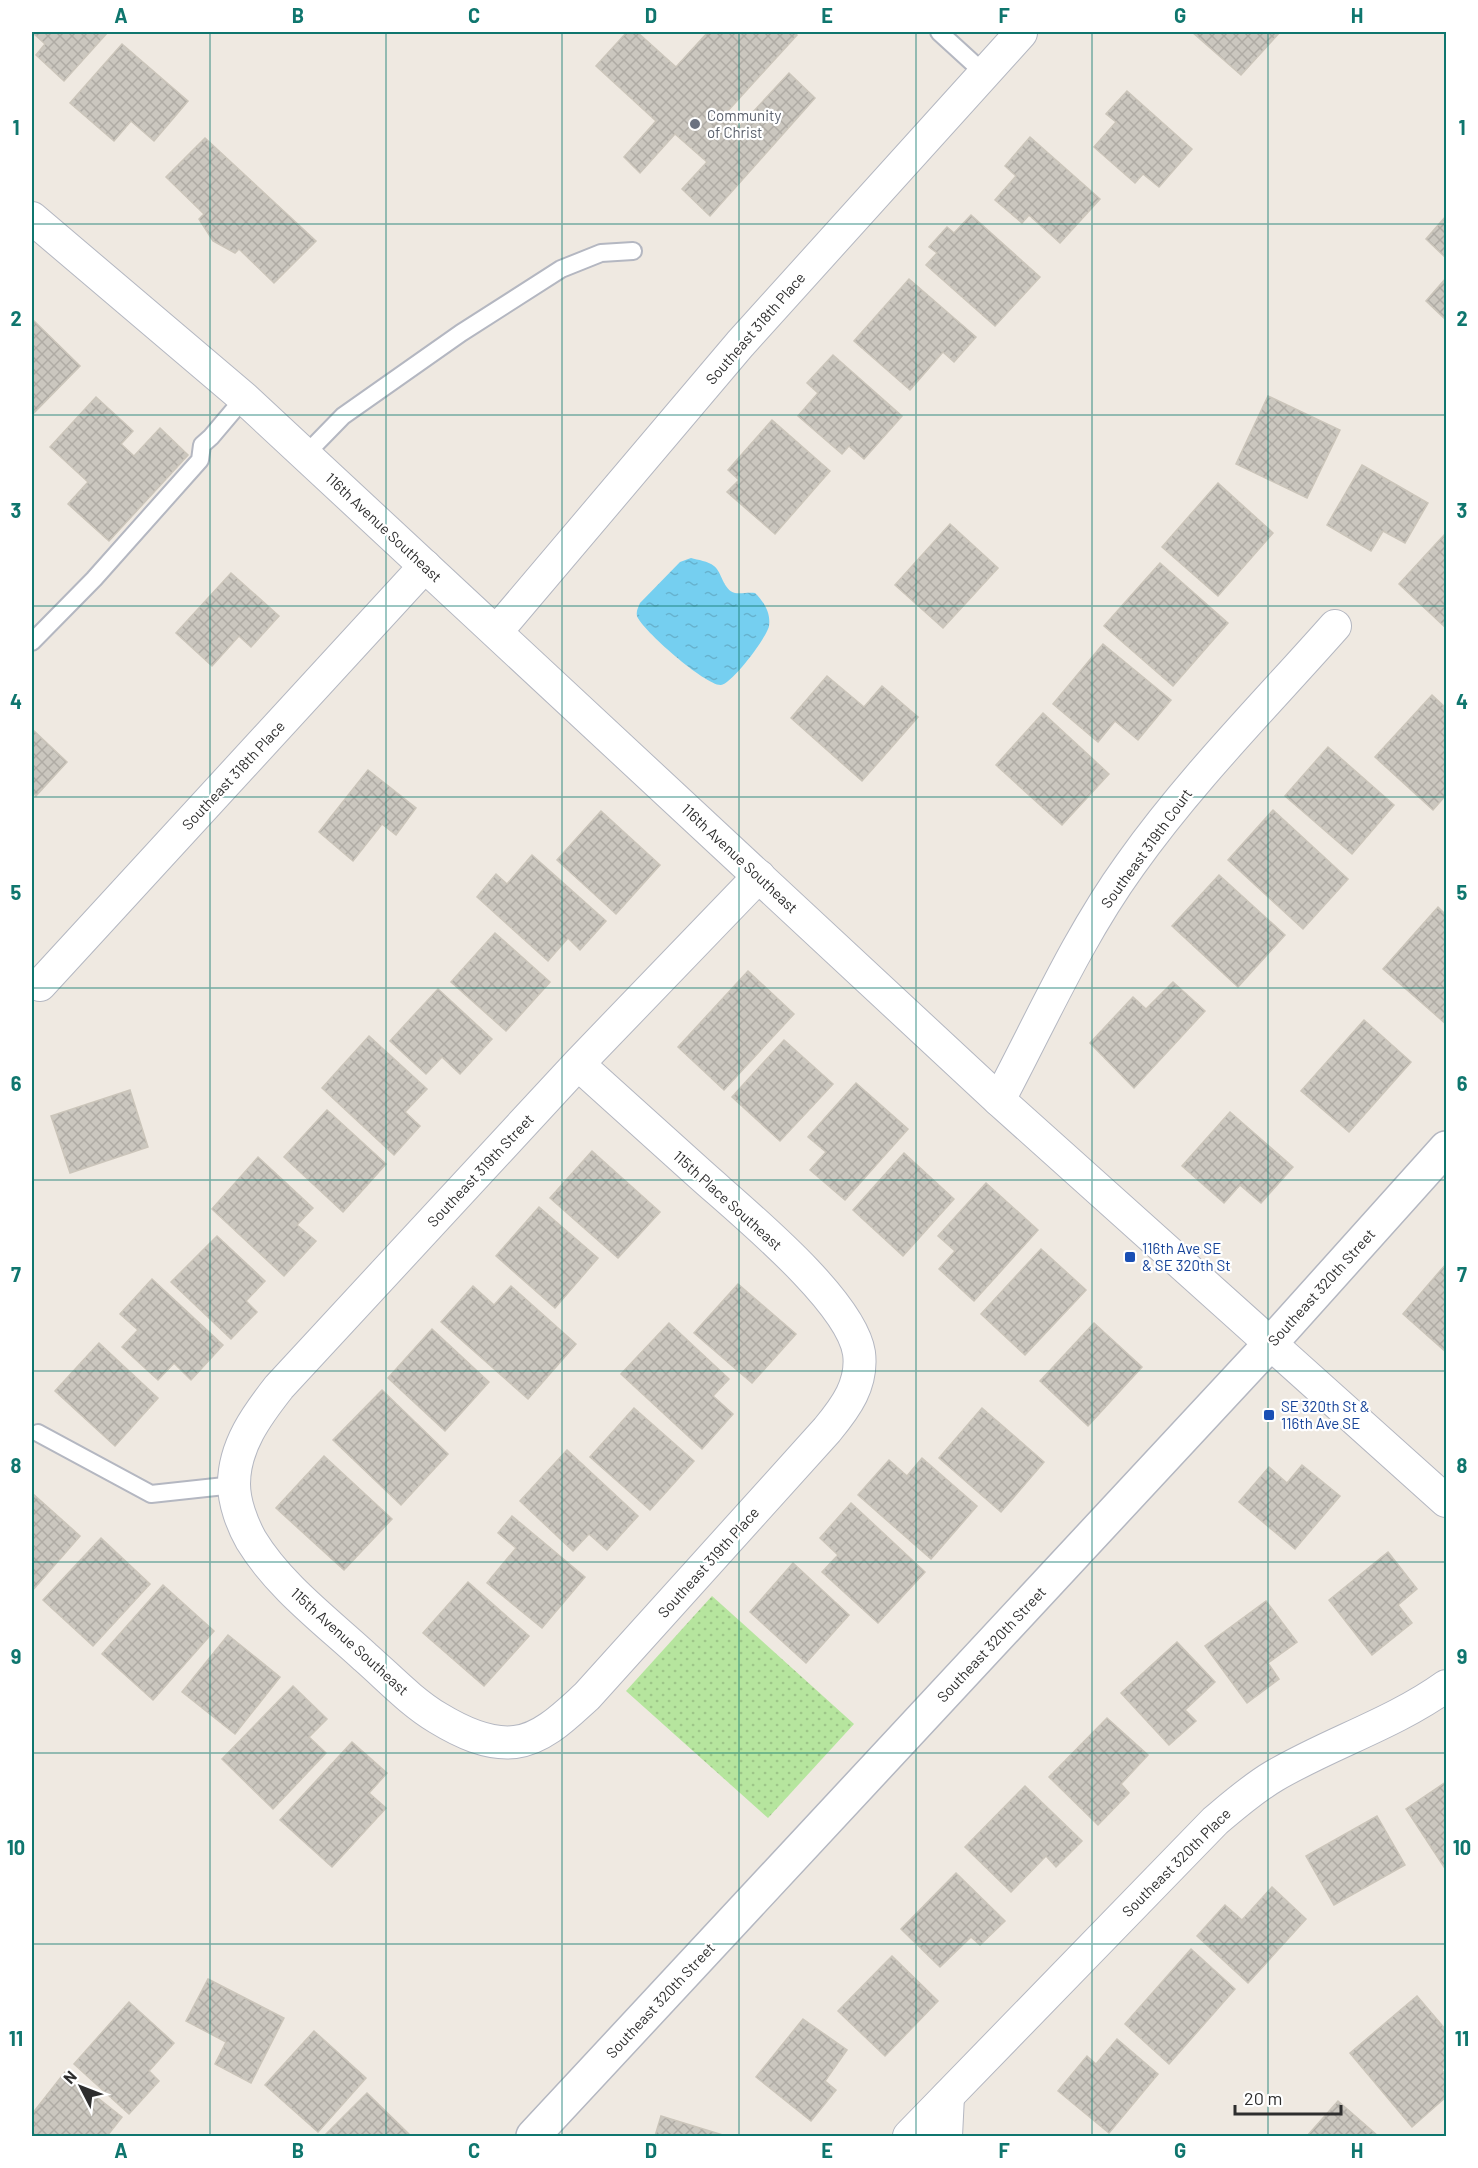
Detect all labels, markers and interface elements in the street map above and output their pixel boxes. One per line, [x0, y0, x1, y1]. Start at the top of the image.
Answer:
text: A [114, 3, 128, 27]
text: B [292, 3, 304, 27]
text: C [468, 3, 480, 27]
text: D [645, 3, 657, 27]
text: E [821, 3, 833, 27]
text: F [998, 3, 1010, 27]
text: G [1174, 3, 1186, 27]
text: H [1351, 3, 1363, 27]
place label: Community of Christ [707, 106, 781, 141]
text: 1 [12, 115, 20, 139]
text: 1 [1458, 115, 1466, 139]
marker: Community of Christ [688, 117, 702, 131]
street label: Southeast 318th Place [701, 268, 809, 388]
text: 2 [10, 306, 22, 330]
text: 2 [1456, 306, 1468, 330]
street label: 116th Avenue Southeast [322, 469, 446, 585]
text: 3 [11, 498, 21, 522]
text: 3 [1457, 498, 1467, 522]
text: 4 [10, 689, 22, 713]
text: 4 [1456, 689, 1468, 713]
street label: Southeast 318th Place [178, 717, 288, 833]
street label: Southeast 319th Court [1097, 785, 1195, 911]
street label: 116th Avenue Southeast [678, 800, 802, 916]
text: 5 [11, 880, 22, 904]
text: 5 [1457, 880, 1468, 904]
text: 6 [11, 1071, 22, 1095]
text: 6 [1457, 1071, 1468, 1095]
street label: Southeast 319th Street [423, 1110, 537, 1230]
street label: 115th Place Southeast [670, 1146, 786, 1254]
street label: Southeast 320th Street [1264, 1225, 1378, 1349]
place label: 116th Ave SE & SE 320th St [1142, 1239, 1231, 1274]
marker: 116th Ave SE & SE 320th St [1123, 1250, 1137, 1264]
text: 7 [11, 1262, 21, 1286]
text: 7 [1457, 1262, 1467, 1286]
place label: SE 320th St & 116th Ave SE [1281, 1397, 1370, 1432]
marker: SE 320th St & 116th Ave SE [1262, 1408, 1276, 1422]
text: 8 [11, 1453, 22, 1477]
text: 8 [1457, 1453, 1468, 1477]
street label: Southeast 319th Place [654, 1503, 762, 1621]
street label: Southeast 320th Street [933, 1582, 1049, 1706]
street label: 115th Avenue Southeast [287, 1583, 413, 1699]
text: 9 [11, 1644, 21, 1668]
text: 9 [1457, 1644, 1467, 1668]
street label: Southeast 320th Place [1118, 1804, 1234, 1920]
text: 10 [7, 1835, 25, 1859]
text: 10 [1453, 1835, 1471, 1859]
street label: Southeast 320th Street [602, 1938, 718, 2062]
text: 11 [9, 2026, 23, 2050]
text: 11 [1455, 2026, 1469, 2050]
north arrow [51, 2057, 111, 2117]
text: N [59, 2066, 80, 2087]
scale bar [1235, 2078, 1342, 2116]
text: 20 m [1244, 2087, 1282, 2109]
text: A [114, 2138, 128, 2162]
text: B [292, 2138, 304, 2162]
text: C [468, 2138, 480, 2162]
text: D [645, 2138, 657, 2162]
text: E [821, 2138, 833, 2162]
text: F [998, 2138, 1010, 2162]
text: G [1174, 2138, 1186, 2162]
text: H [1351, 2138, 1363, 2162]

